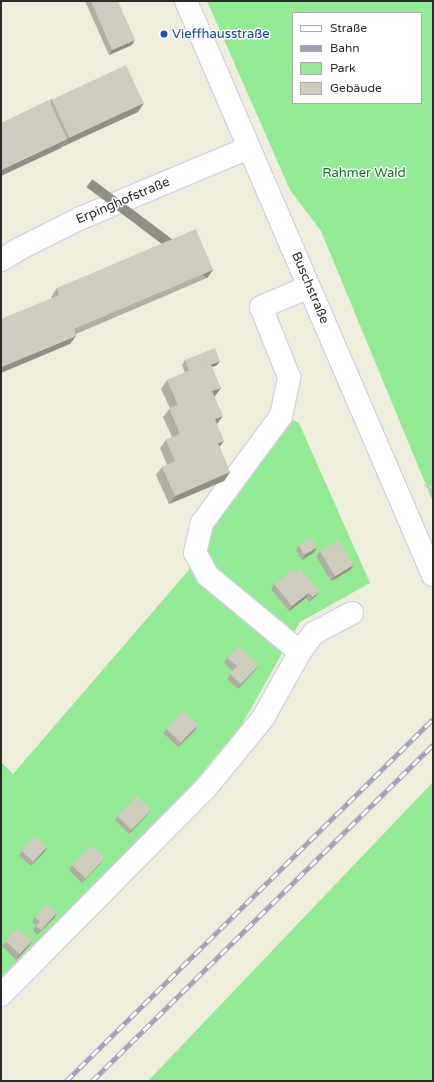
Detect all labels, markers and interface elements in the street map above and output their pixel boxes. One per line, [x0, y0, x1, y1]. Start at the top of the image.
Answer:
legend [292, 12, 422, 104]
text: Straße [330, 21, 367, 35]
place label: Vieffhausstraße [172, 26, 270, 42]
marker: Vieffhausstraße [159, 29, 169, 39]
text: Bahn [330, 41, 360, 55]
text: Park [330, 61, 356, 75]
text: Gebäude [330, 81, 382, 95]
park label: Rahmer Wald [322, 165, 406, 181]
street label: Erpinghofstraße [74, 174, 172, 228]
street label: Buschstraße [288, 250, 332, 326]

